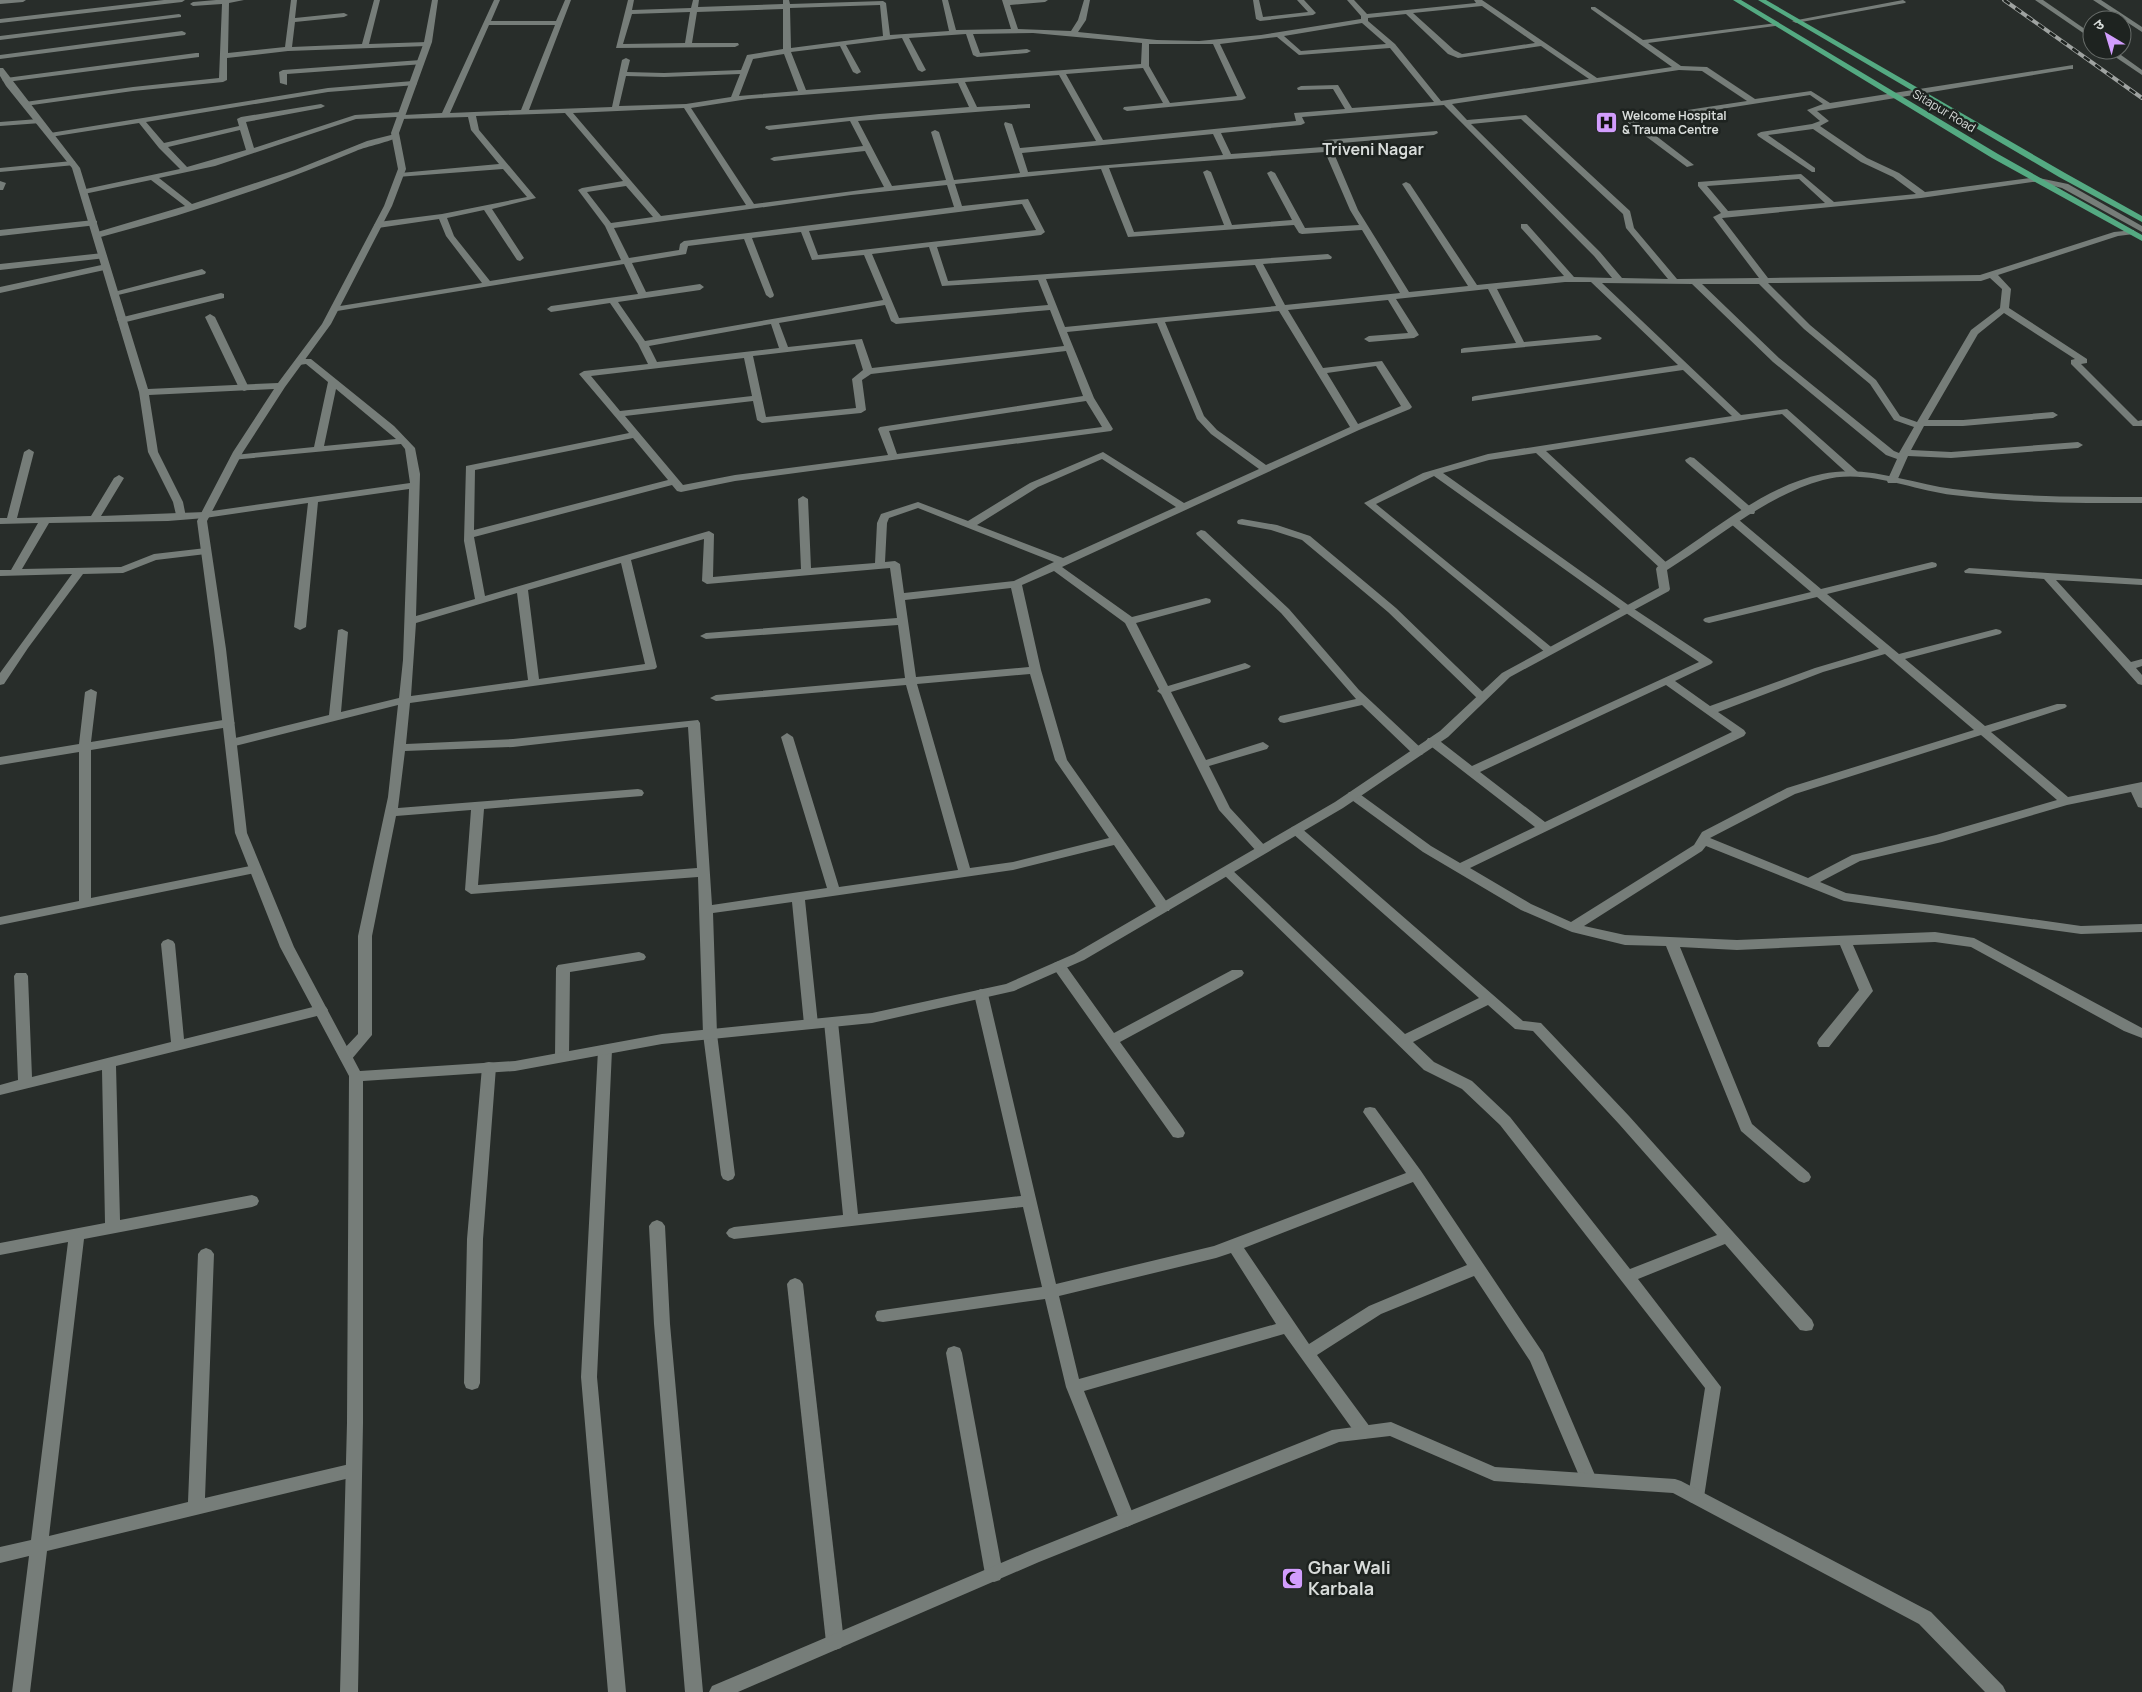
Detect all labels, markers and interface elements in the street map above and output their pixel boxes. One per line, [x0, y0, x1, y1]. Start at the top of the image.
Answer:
north arrow [2082, 10, 2132, 60]
text: उ [2090, 14, 2108, 34]
street label: Sitapur Road [1909, 85, 1979, 136]
place label: Welcome Hospital & Trauma Centre [1622, 107, 1727, 138]
hospital icon: Welcome Hospital & Trauma Centre [1594, 111, 1618, 135]
district label: Triveni Nagar [1322, 138, 1424, 160]
place label: Ghar Wali Karbala [1308, 1555, 1391, 1600]
mosque icon: Ghar Wali Karbala [1280, 1566, 1304, 1590]

